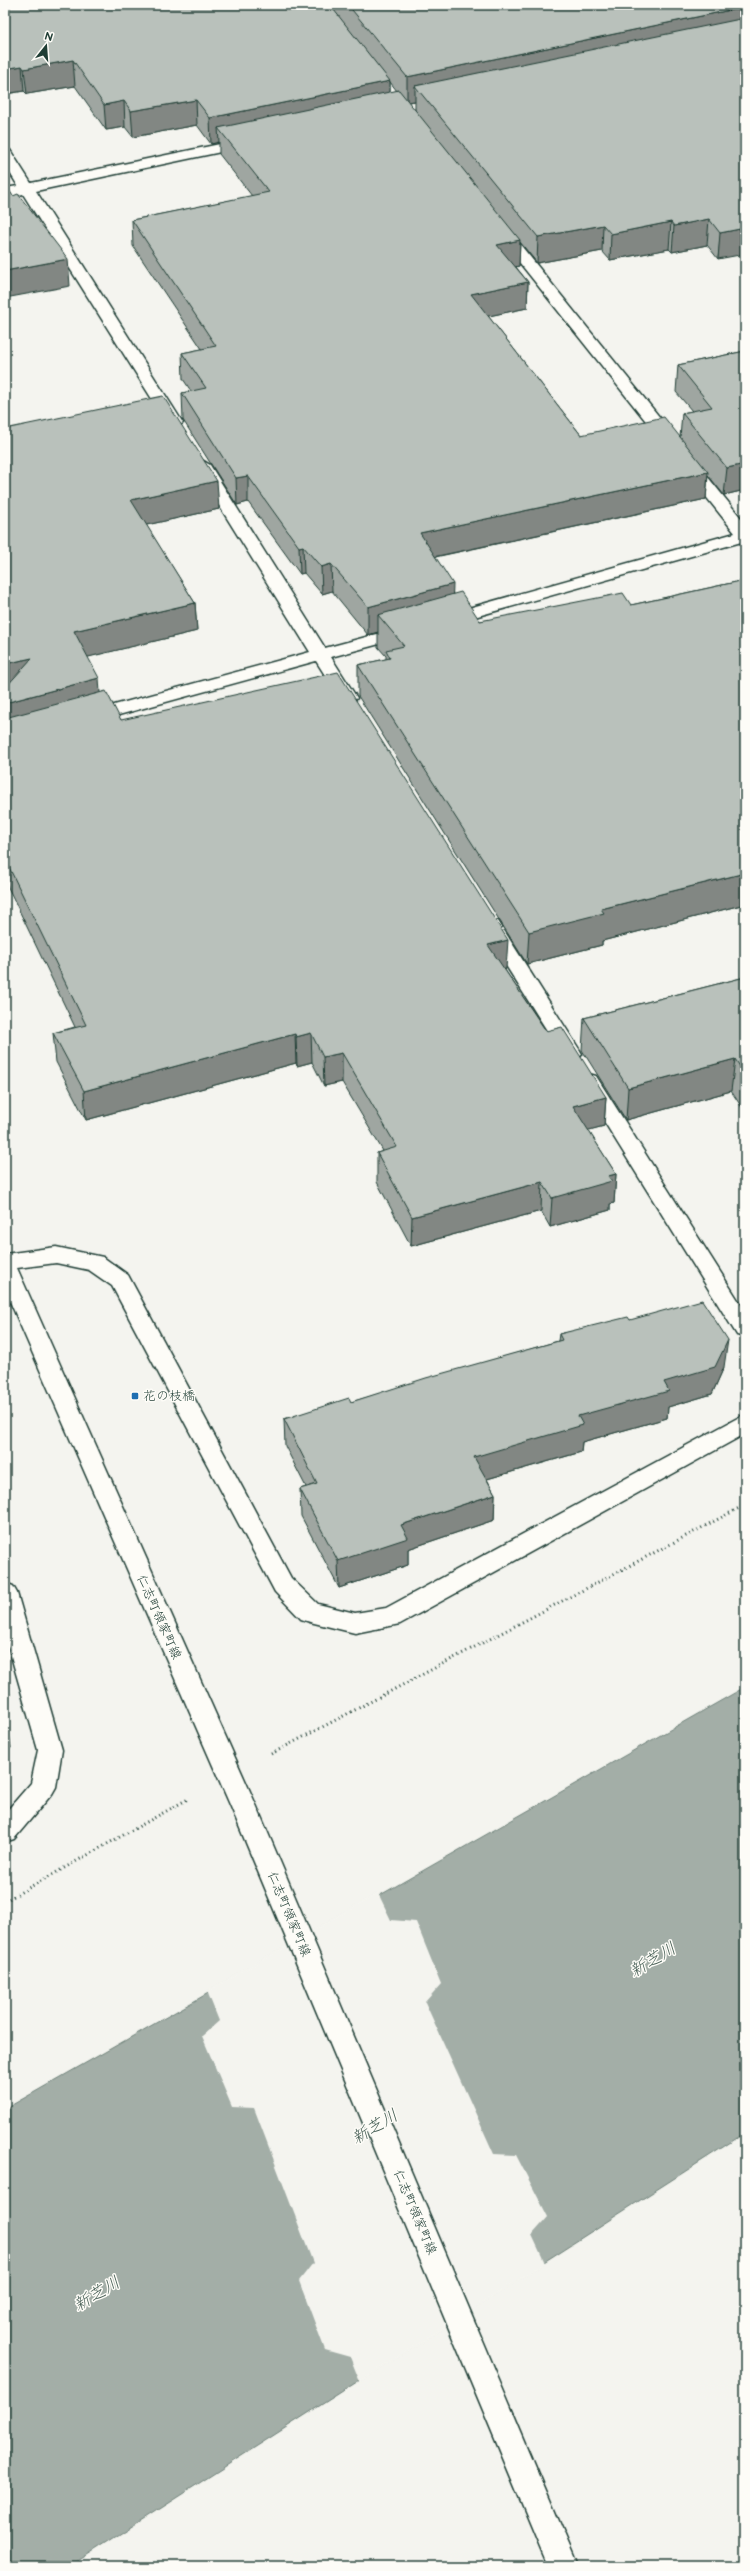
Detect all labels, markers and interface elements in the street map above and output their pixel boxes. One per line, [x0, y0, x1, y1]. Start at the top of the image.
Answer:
north arrow [26, 26, 66, 66]
text: N [43, 29, 55, 44]
place label: 花の枝橋 [143, 1388, 195, 1404]
marker: 花の枝橋 [130, 1391, 140, 1401]
street label: 仁志町領家町線 [133, 1572, 185, 1663]
street label: 仁志町領家町線 [264, 1869, 315, 1960]
water label: 新芝川 [626, 1938, 680, 1982]
water label: 新芝川 [348, 2105, 402, 2149]
street label: 仁志町領家町線 [390, 2167, 441, 2258]
water label: 新芝川 [70, 2272, 124, 2316]

